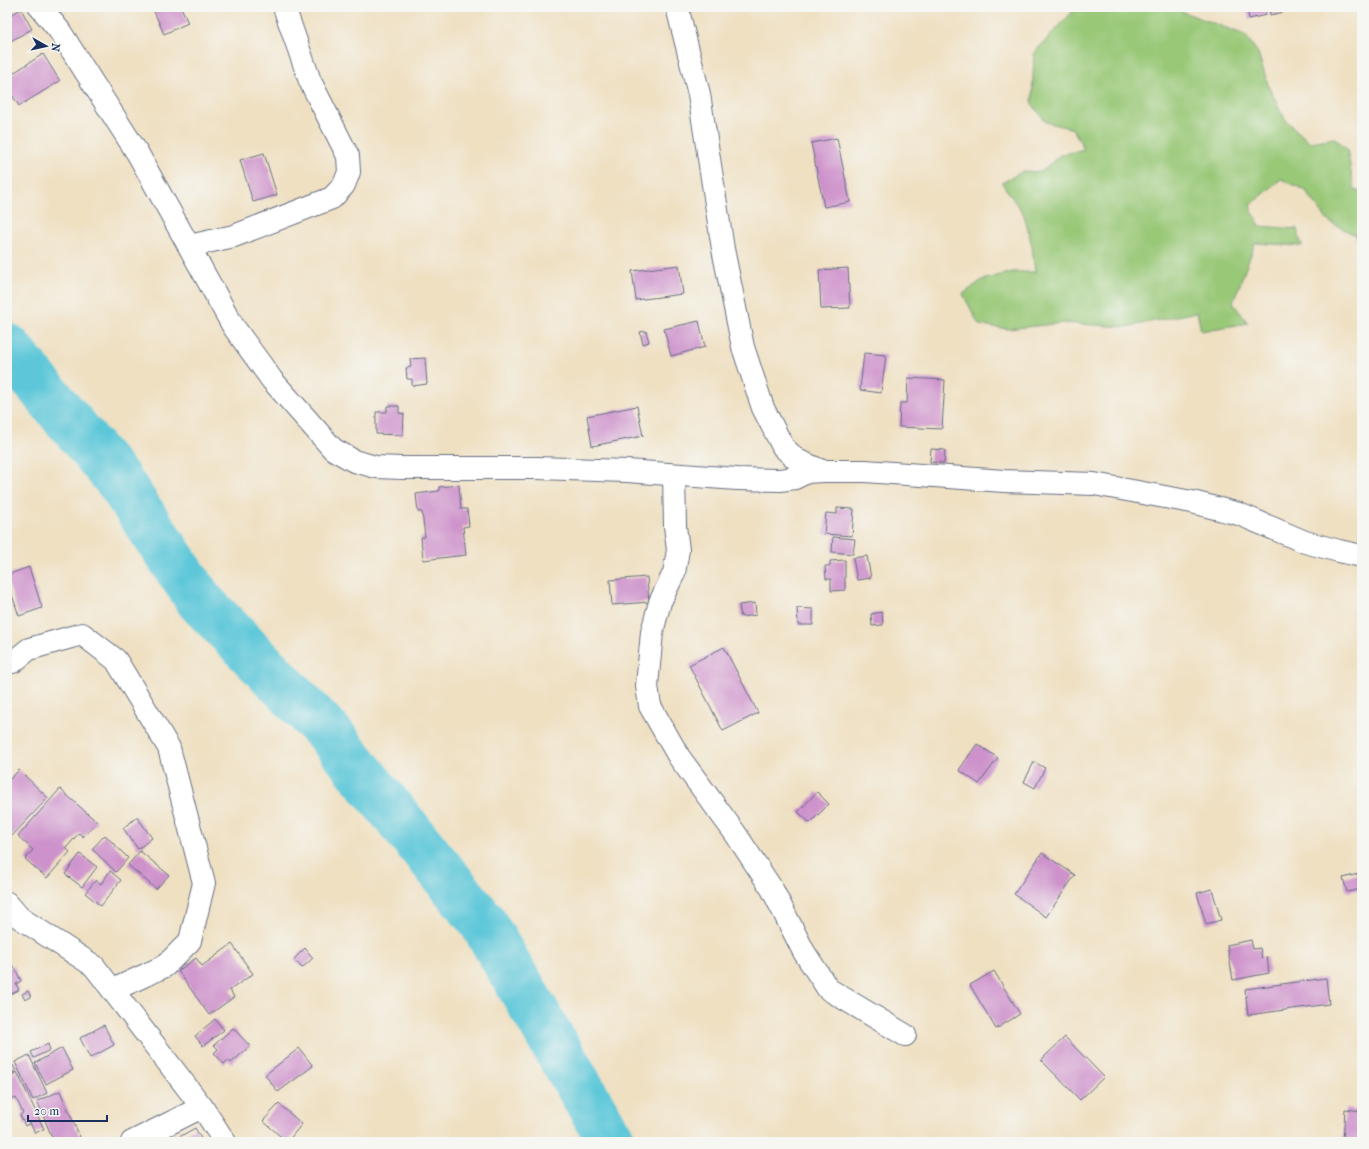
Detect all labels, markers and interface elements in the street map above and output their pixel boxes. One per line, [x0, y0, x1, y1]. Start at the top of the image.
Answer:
north arrow [26, 26, 66, 66]
text: N [48, 42, 62, 53]
scale bar [28, 1097, 107, 1123]
text: 20 m [34, 1104, 59, 1118]

